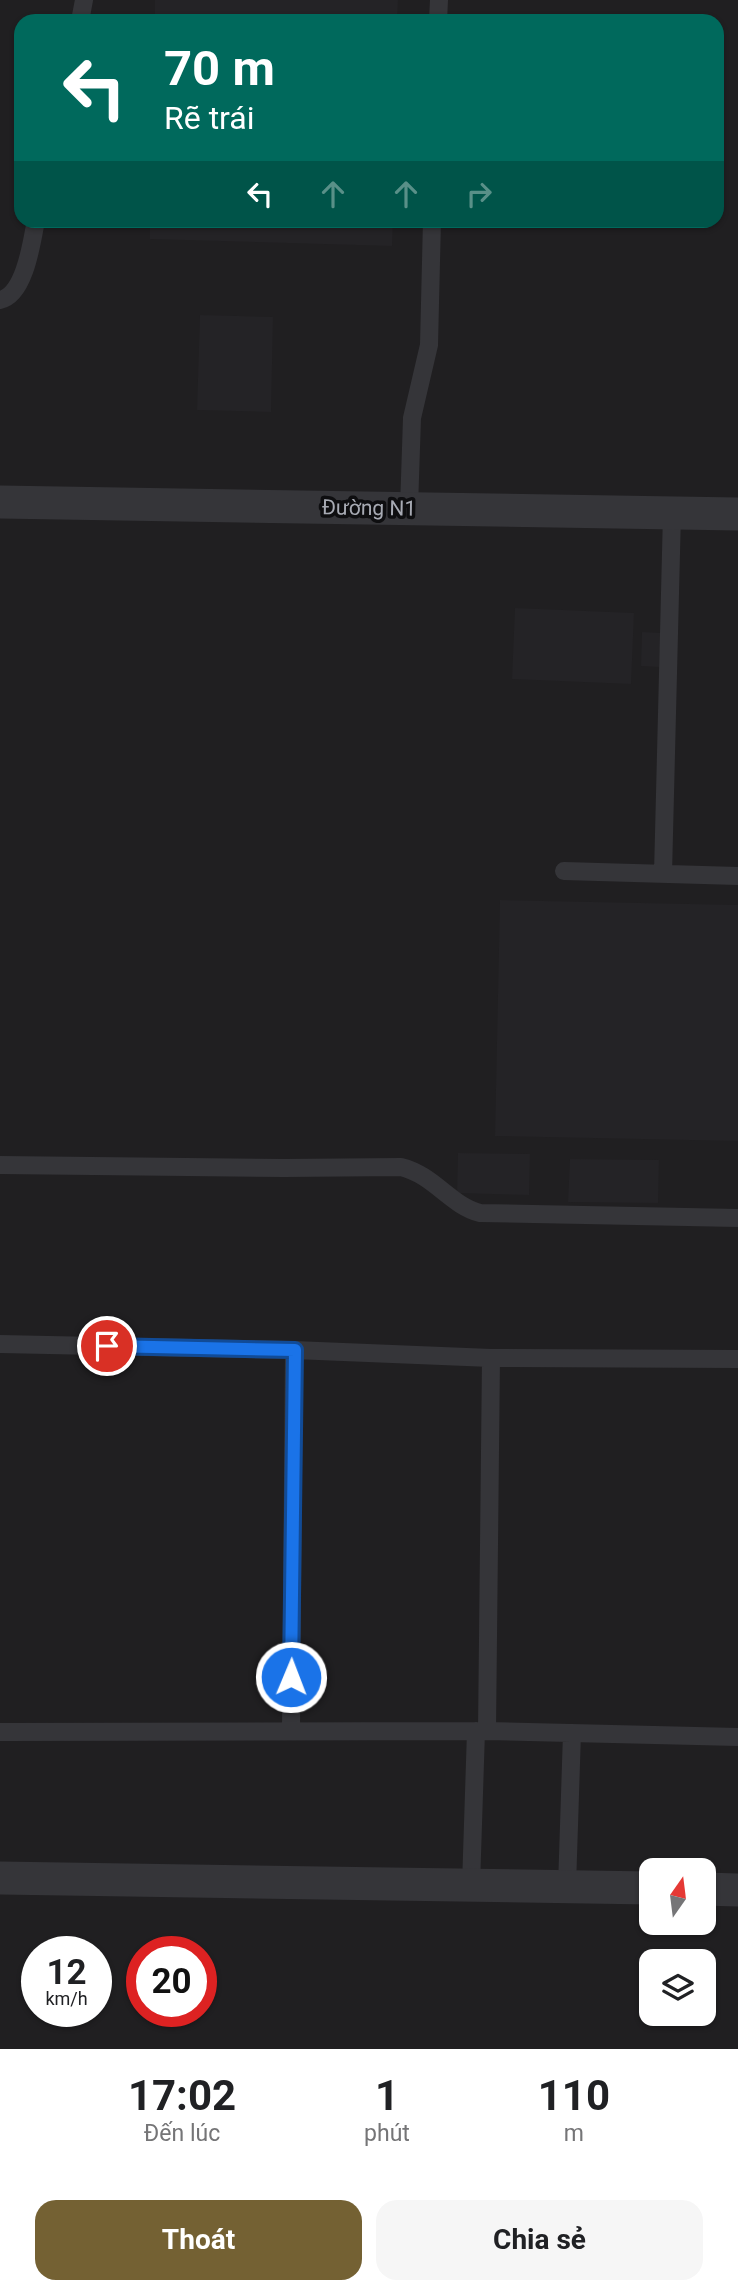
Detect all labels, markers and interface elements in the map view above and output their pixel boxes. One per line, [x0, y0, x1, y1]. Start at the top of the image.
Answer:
text: 70 m [164, 40, 275, 97]
icon: left [49, 42, 140, 133]
text: Rẽ trái [164, 99, 255, 137]
icon: left [241, 175, 279, 213]
icon: ahead [314, 175, 352, 213]
icon: ahead [387, 175, 425, 213]
icon: right [460, 175, 498, 213]
street label: Đường N1 [322, 495, 416, 521]
pin [77, 1316, 137, 1376]
icon: arrive [88, 1327, 126, 1365]
position arrow [254, 1640, 328, 1714]
north arrow [639, 1858, 716, 1936]
map controls [639, 1858, 716, 2026]
speed limit sign: 20 [126, 1936, 217, 2027]
button: layers [639, 1949, 716, 2026]
text: 12 [46, 1952, 87, 1993]
text: km/h [45, 1988, 88, 2009]
text: 17:02 [128, 2071, 236, 2120]
text: 1 [375, 2071, 399, 2120]
text: 110 [538, 2071, 610, 2120]
text: Đến lúc [144, 2120, 220, 2147]
text: phút [364, 2120, 410, 2147]
text: m [564, 2120, 584, 2147]
button: Thoát [35, 2200, 362, 2280]
button: Chia sẻ [376, 2200, 703, 2280]

